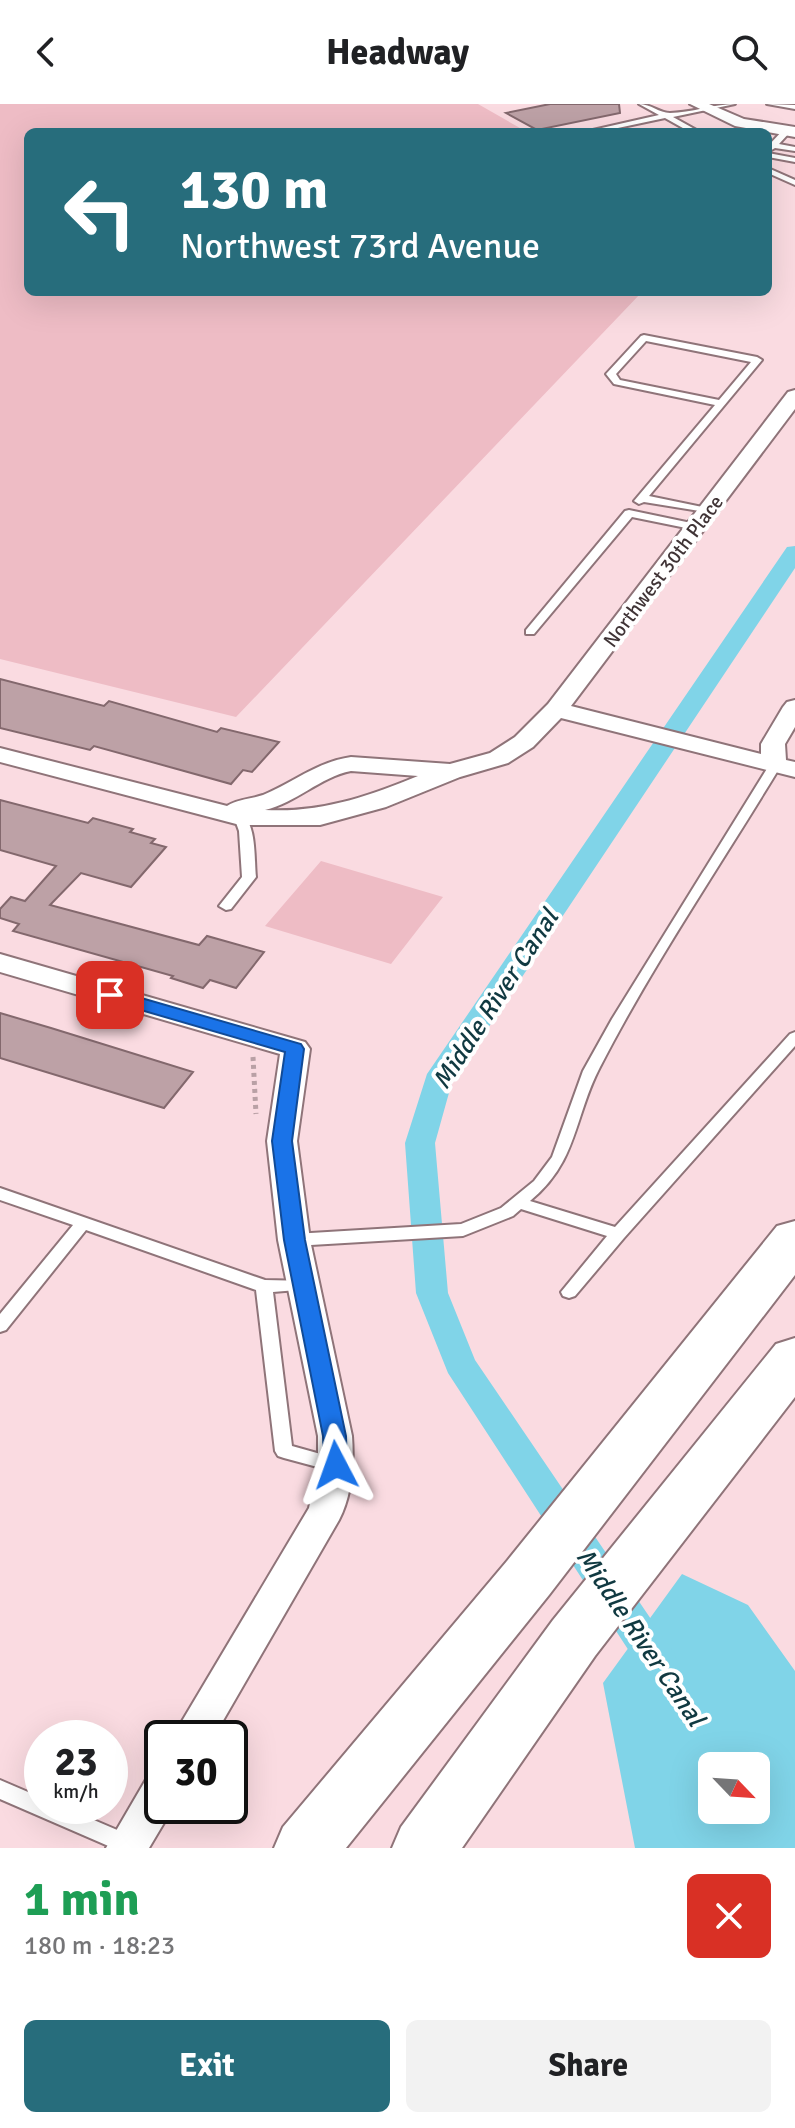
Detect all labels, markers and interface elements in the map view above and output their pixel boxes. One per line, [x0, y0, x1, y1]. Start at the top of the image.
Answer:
icon: back [24, 30, 68, 74]
text: Headway [326, 30, 469, 75]
icon: search [727, 30, 771, 74]
text: 130 m [180, 155, 328, 224]
icon: left [48, 160, 152, 264]
text: Northwest 73rd Avenue [180, 224, 540, 269]
street label: Northwest 30th Place [598, 490, 729, 652]
water label: Middle River Canal [426, 902, 567, 1095]
pin [76, 961, 144, 1029]
icon: arrive [88, 973, 132, 1017]
position arrow [294, 1423, 378, 1507]
water label: Middle River Canal [569, 1543, 713, 1735]
speed limit sign: 30 [144, 1720, 248, 1824]
text: 23 [54, 1737, 98, 1787]
north arrow [698, 1752, 770, 1824]
map controls [698, 1752, 770, 1824]
text: km/h [53, 1779, 99, 1804]
text: 1 min [24, 1870, 140, 1929]
button: close [687, 1874, 771, 1958]
text: 180 m · 18:23 [24, 1930, 175, 1962]
button: Exit [24, 2020, 390, 2112]
button: Share [406, 2020, 771, 2112]

